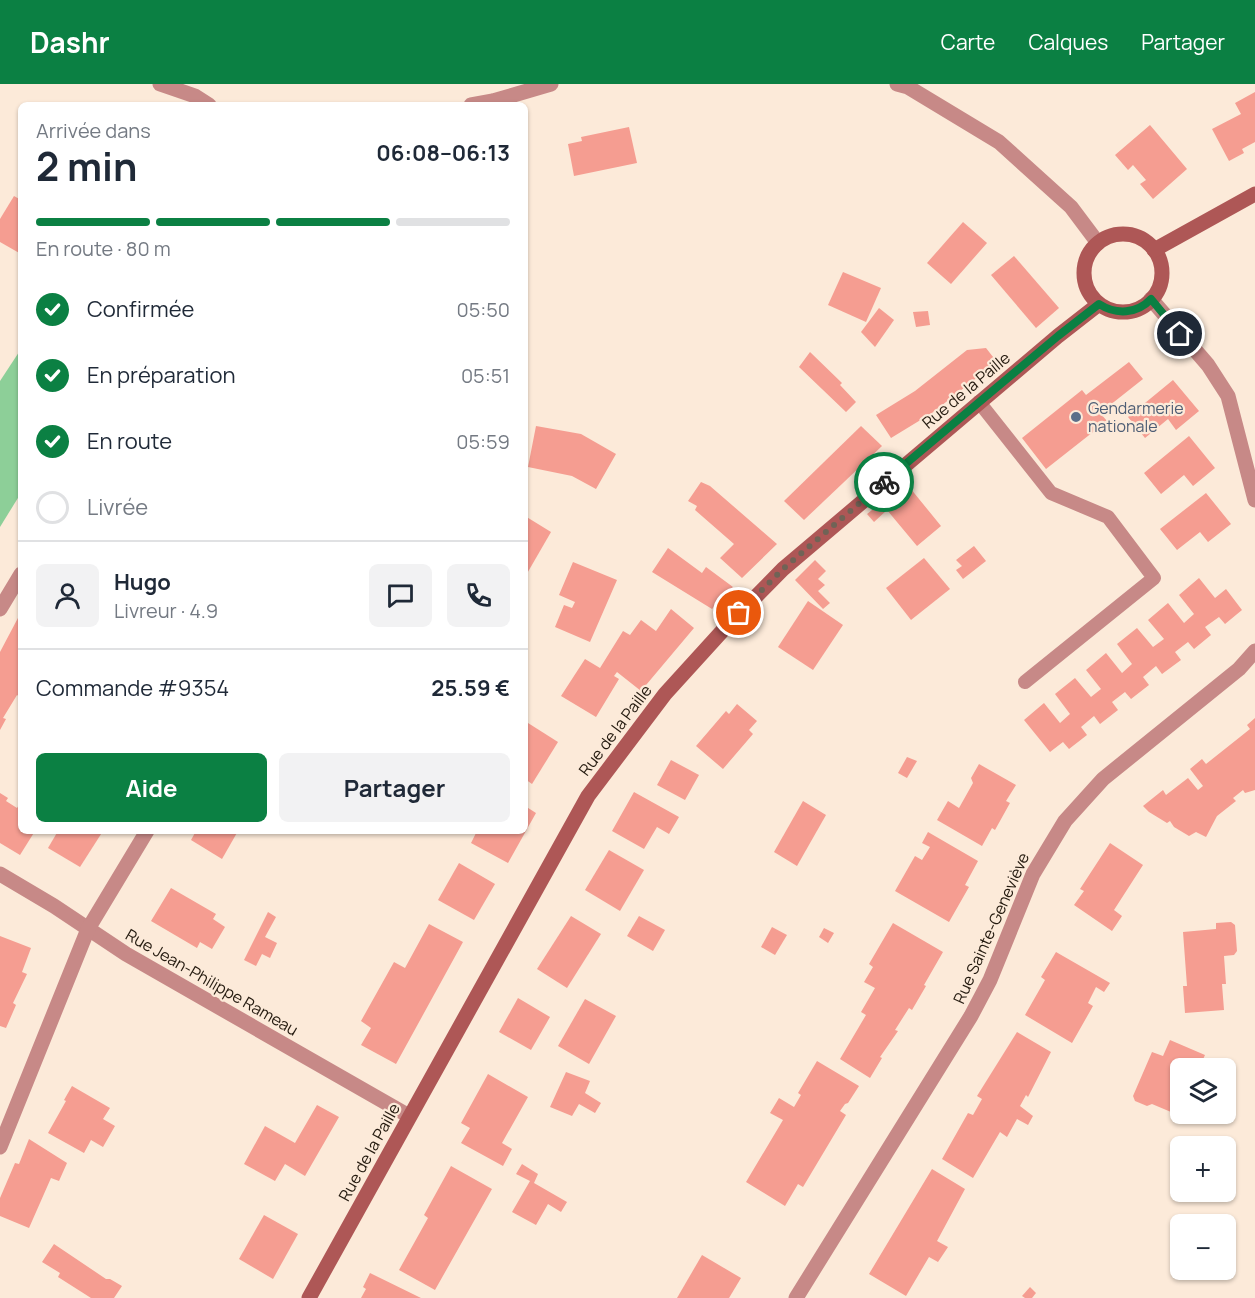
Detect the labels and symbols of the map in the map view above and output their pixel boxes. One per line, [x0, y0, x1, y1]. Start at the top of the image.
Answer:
pin [1154, 308, 1205, 359]
street label: Rue de la Paille [917, 347, 1015, 433]
place label: Gendarmerie nationale [1088, 397, 1184, 437]
marker: Gendarmerie nationale [1069, 410, 1083, 424]
courier [854, 452, 914, 512]
pin [713, 587, 764, 638]
street label: Rue de la Paille [573, 680, 657, 780]
street label: Rue Sainte-Geneviève [948, 849, 1034, 1007]
street label: Rue Jean-Philippe Rameau [122, 924, 302, 1040]
street label: Rue de la Paille [333, 1099, 405, 1205]

